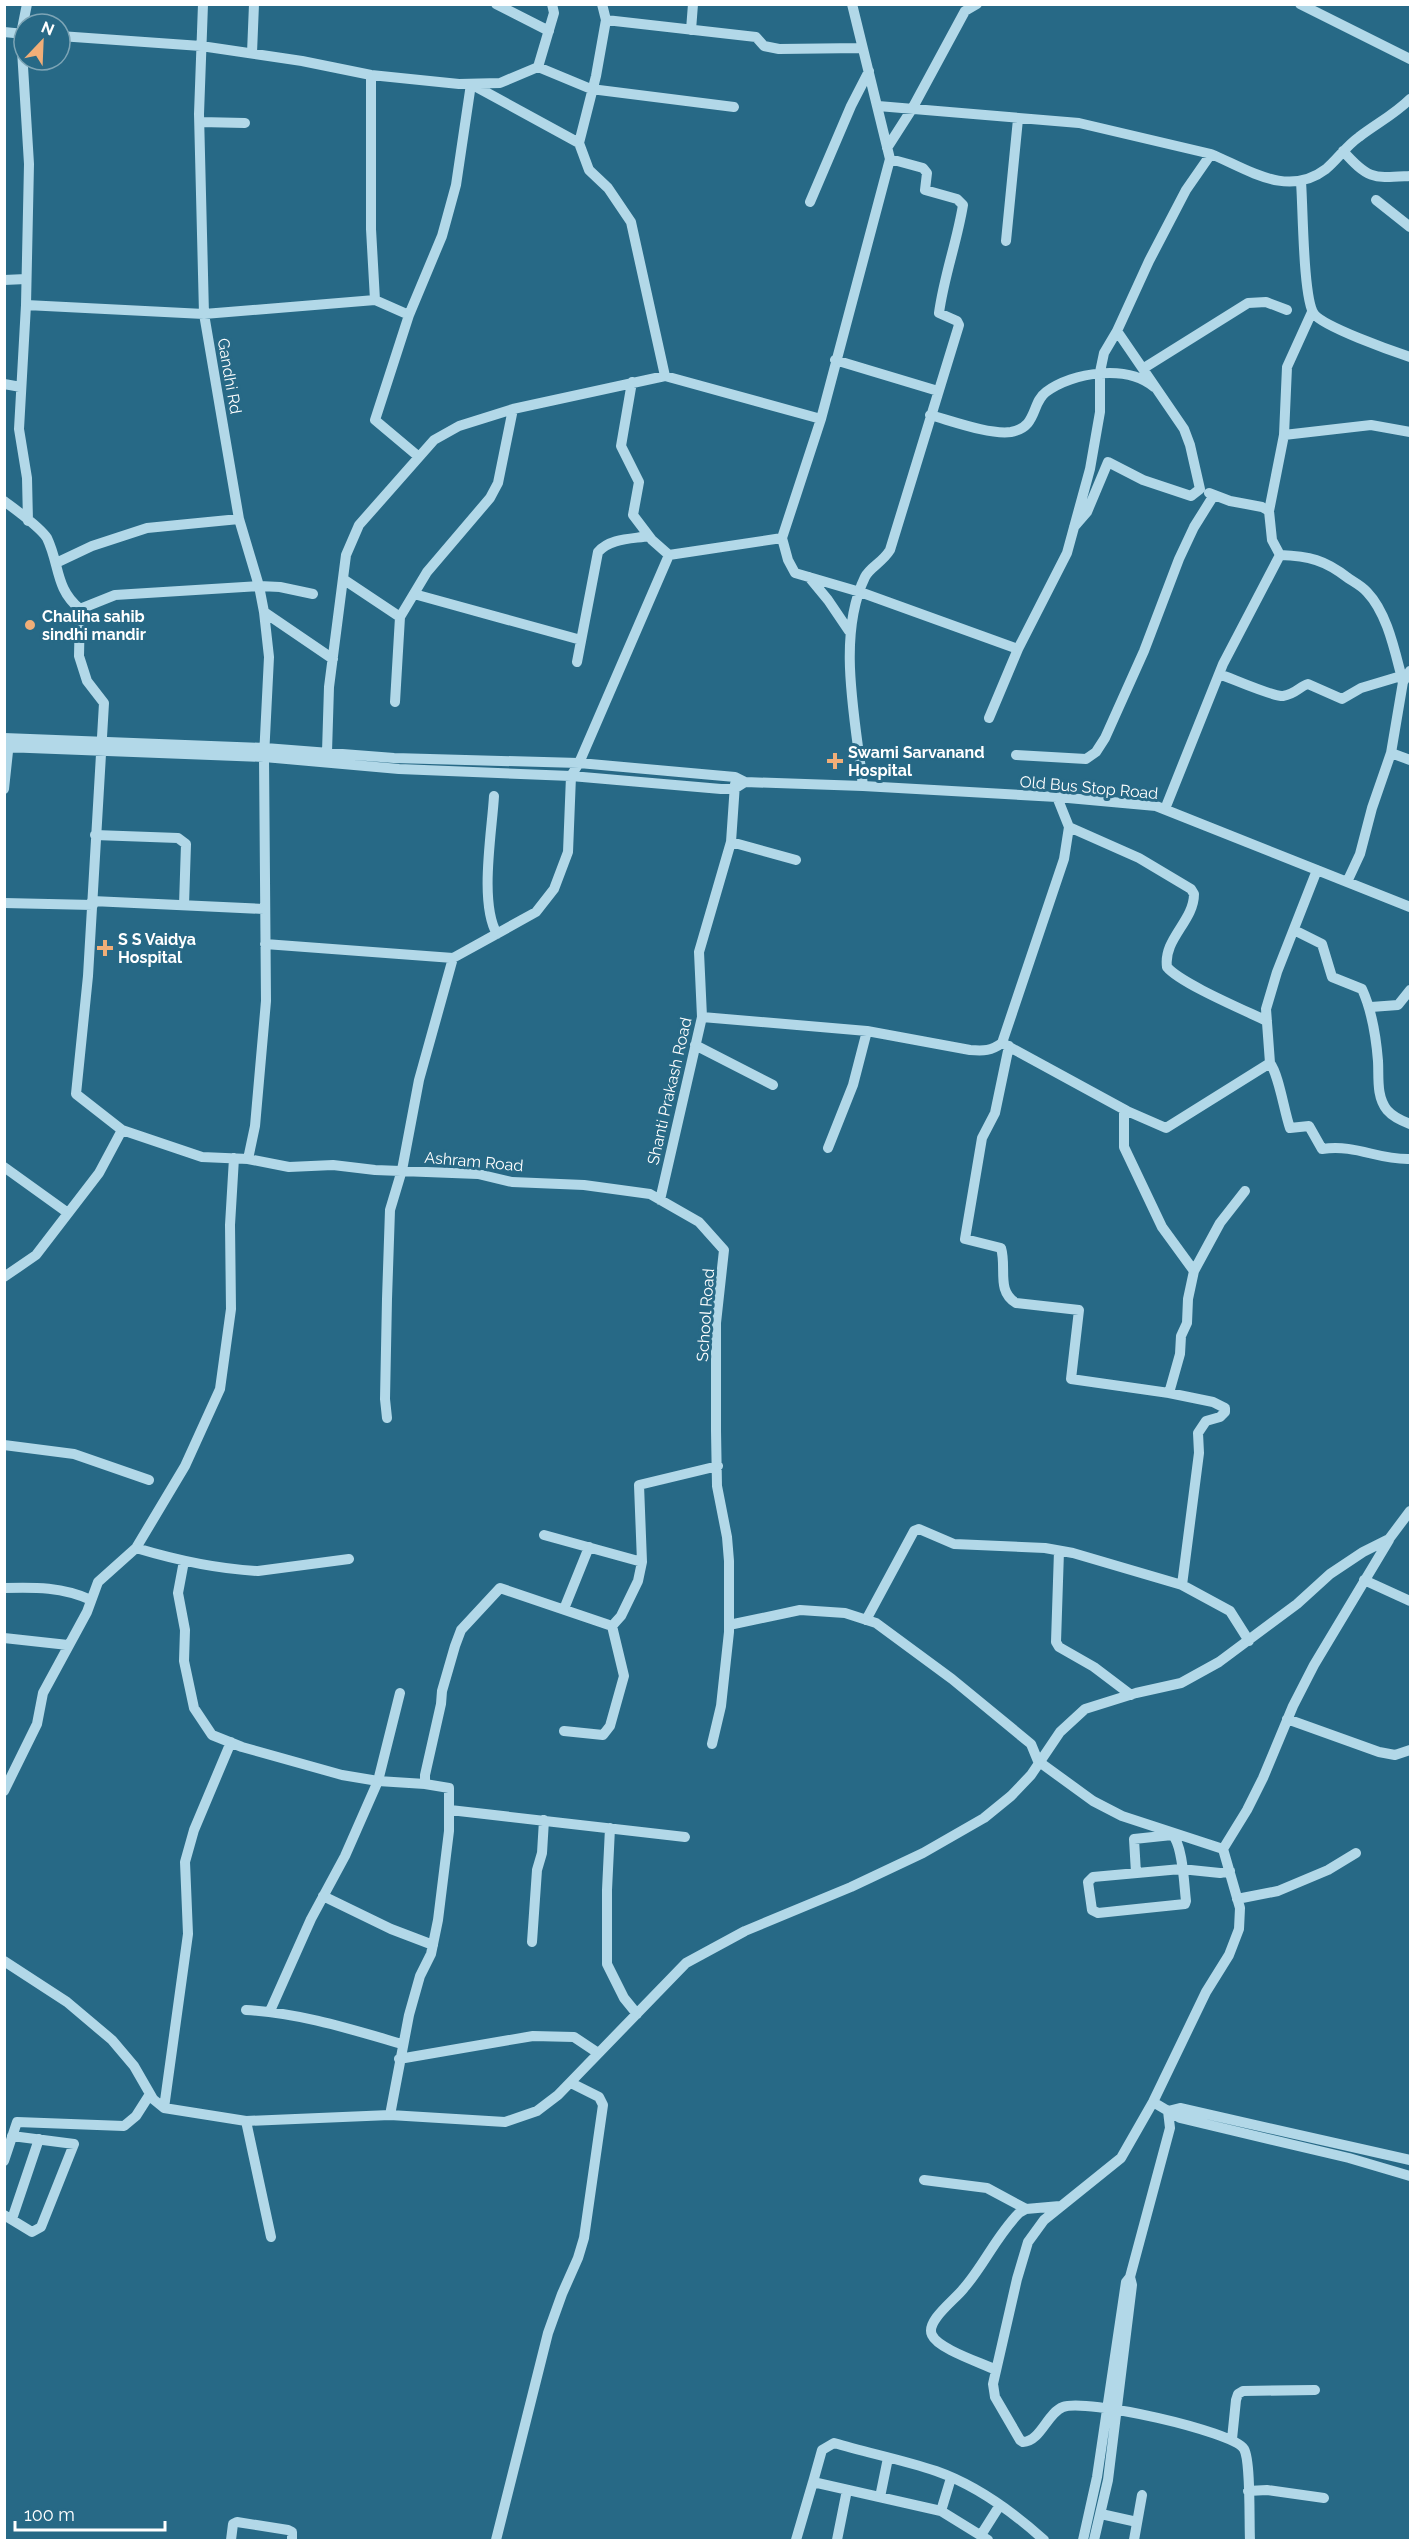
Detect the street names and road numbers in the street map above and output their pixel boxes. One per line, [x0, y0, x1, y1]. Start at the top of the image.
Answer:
street label: Gandhi Rd [214, 337, 246, 415]
street label: Old Bus Stop Road [1019, 772, 1159, 803]
street label: Shanti Prakash Road [643, 1015, 696, 1167]
street label: Ashram Road [424, 1148, 524, 1175]
street label: School Road [693, 1268, 718, 1362]

